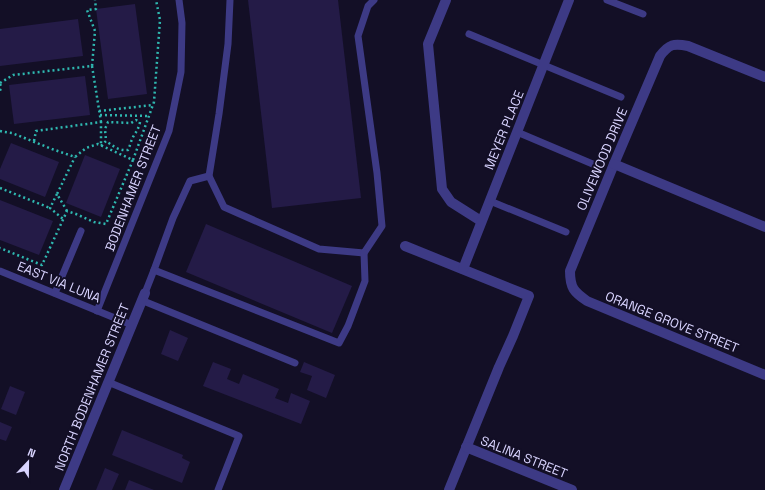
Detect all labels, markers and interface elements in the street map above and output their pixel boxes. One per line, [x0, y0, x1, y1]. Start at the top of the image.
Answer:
street label: MEYER PLACE [480, 88, 528, 172]
street label: OLIVEWOOD DRIVE [573, 105, 631, 213]
street label: BODENHAMER STREET [101, 122, 165, 254]
street label: EAST VIA LUNA [15, 258, 103, 306]
street label: ORANGE GROVE STREET [603, 287, 742, 357]
street label: NORTH BODENHAMER STREET [51, 301, 134, 473]
street label: SALINA STREET [478, 432, 570, 482]
north arrow [8, 442, 48, 482]
text: N [26, 445, 38, 461]

